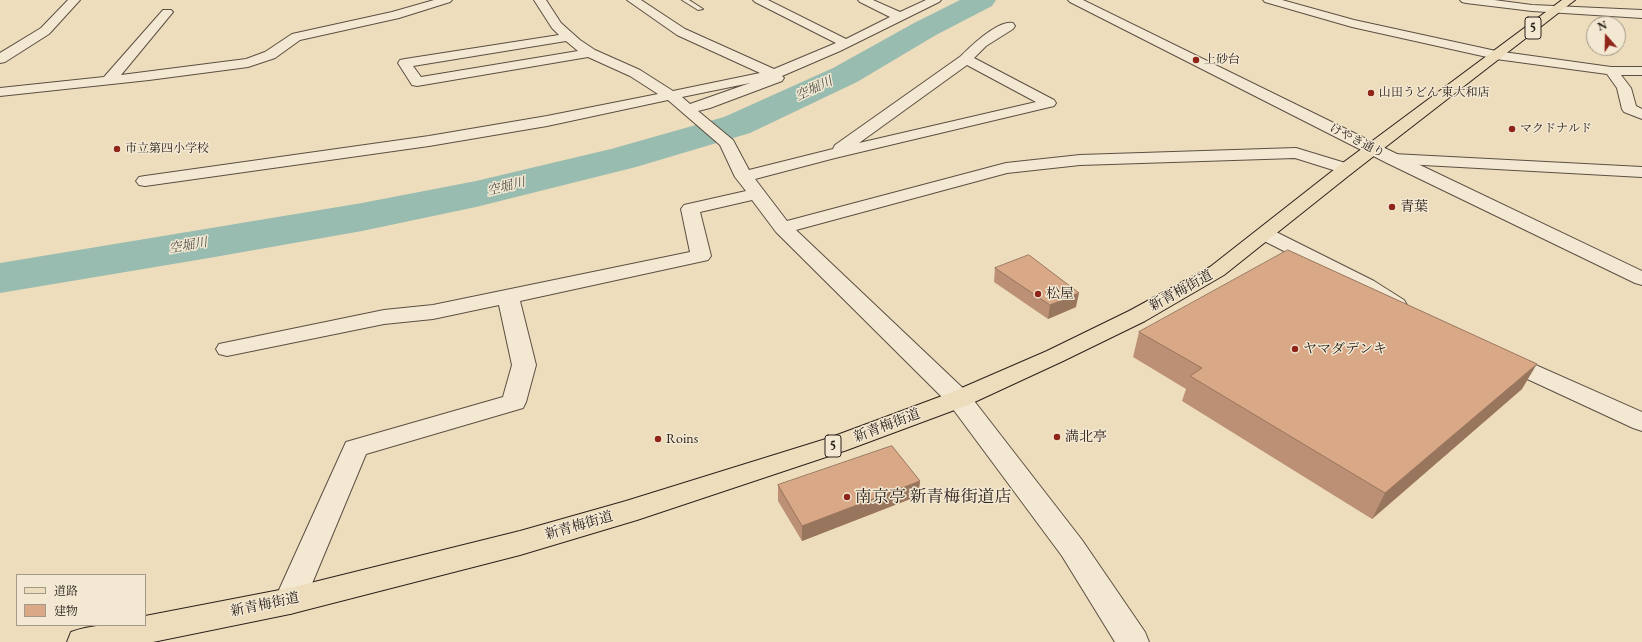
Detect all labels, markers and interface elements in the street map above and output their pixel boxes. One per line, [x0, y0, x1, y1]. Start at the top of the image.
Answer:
north arrow [1586, 16, 1626, 56]
road number: 5 [1525, 17, 1541, 39]
text: N [1596, 18, 1609, 34]
place label: 上砂台 [1204, 53, 1240, 67]
marker: 上砂台 [1191, 55, 1201, 65]
water label: 空堀川 [793, 74, 835, 104]
place label: 山田うどん 東大和店 [1379, 86, 1489, 100]
marker: 山田うどん 東大和店 [1366, 88, 1376, 98]
street label: けやき通り [1327, 121, 1387, 161]
place label: マクドナルド [1520, 122, 1592, 136]
marker: マクドナルド [1507, 124, 1517, 134]
place label: 市立第四小学校 [125, 142, 209, 156]
marker: 市立第四小学校 [112, 144, 122, 154]
water label: 空堀川 [485, 175, 527, 199]
place label: 青葉 [1400, 199, 1428, 215]
marker: 青葉 [1387, 202, 1397, 212]
water label: 空堀川 [167, 235, 209, 257]
street label: 新青梅街道 [1146, 267, 1216, 315]
place label: 松屋 [1046, 286, 1074, 302]
marker: 松屋 [1033, 289, 1043, 299]
place label: ヤマダデンキ [1303, 341, 1387, 357]
marker: ヤマダデンキ [1290, 344, 1300, 354]
street label: 新青梅街道 [851, 406, 923, 446]
place label: 満北亭 [1065, 429, 1107, 445]
place label: Roins [666, 431, 698, 447]
marker: 満北亭 [1052, 432, 1062, 442]
marker: Roins [653, 434, 663, 444]
road number: 5 [825, 435, 841, 457]
place label: 南京亭 新青梅街道店 [855, 487, 1011, 507]
marker: 南京亭 新青梅街道店 [842, 492, 852, 502]
street label: 新青梅街道 [543, 508, 615, 544]
legend [16, 574, 146, 626]
text: 道路 [54, 583, 78, 599]
street label: 新青梅街道 [229, 590, 301, 620]
text: 建物 [54, 603, 78, 619]

